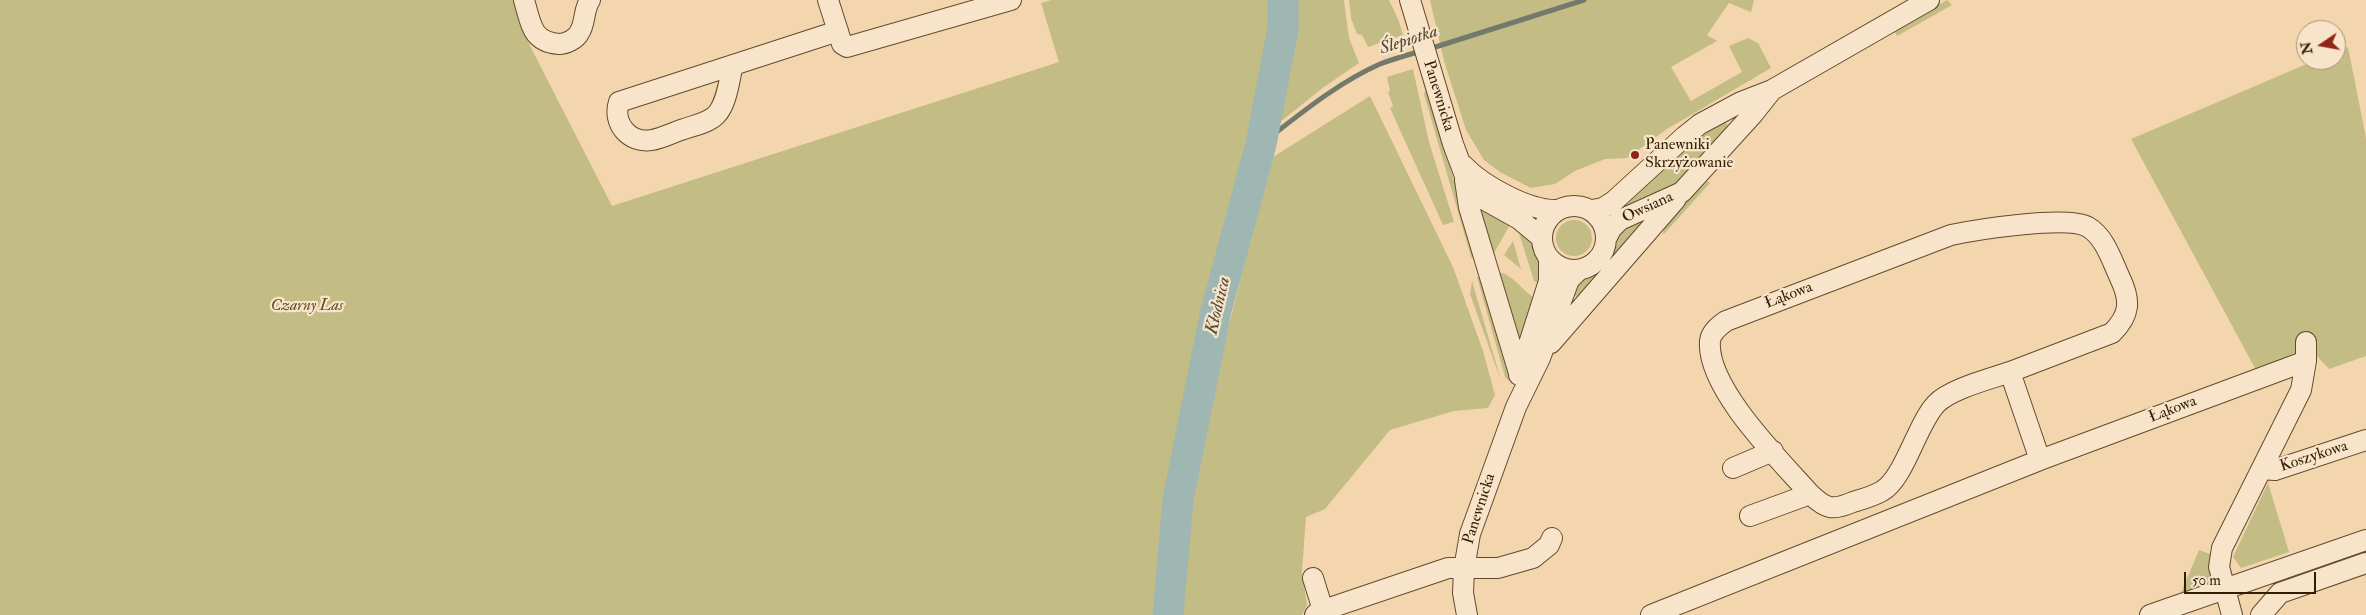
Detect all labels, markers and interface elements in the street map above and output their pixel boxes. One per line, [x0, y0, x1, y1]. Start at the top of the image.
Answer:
north arrow [2296, 20, 2346, 70]
water label: Ślepiotka [1377, 21, 1441, 61]
text: N [2297, 40, 2316, 56]
street label: Panewnicka [1418, 58, 1458, 134]
place label: Panewniki Skrzyżowanie [1645, 136, 1733, 174]
marker: Panewniki Skrzyżowanie [1629, 149, 1641, 161]
street label: Owsiana [1619, 188, 1677, 228]
water label: Kłodnica [1202, 275, 1236, 337]
street label: Łąkowa [1762, 278, 1816, 314]
park label: Czarny Las [271, 297, 343, 317]
street label: Łąkowa [2146, 392, 2200, 428]
street label: Koszykowa [2278, 437, 2350, 477]
street label: Panewnicka [1460, 471, 1500, 547]
scale bar [2186, 562, 2318, 594]
text: 50 m [2192, 571, 2221, 590]

